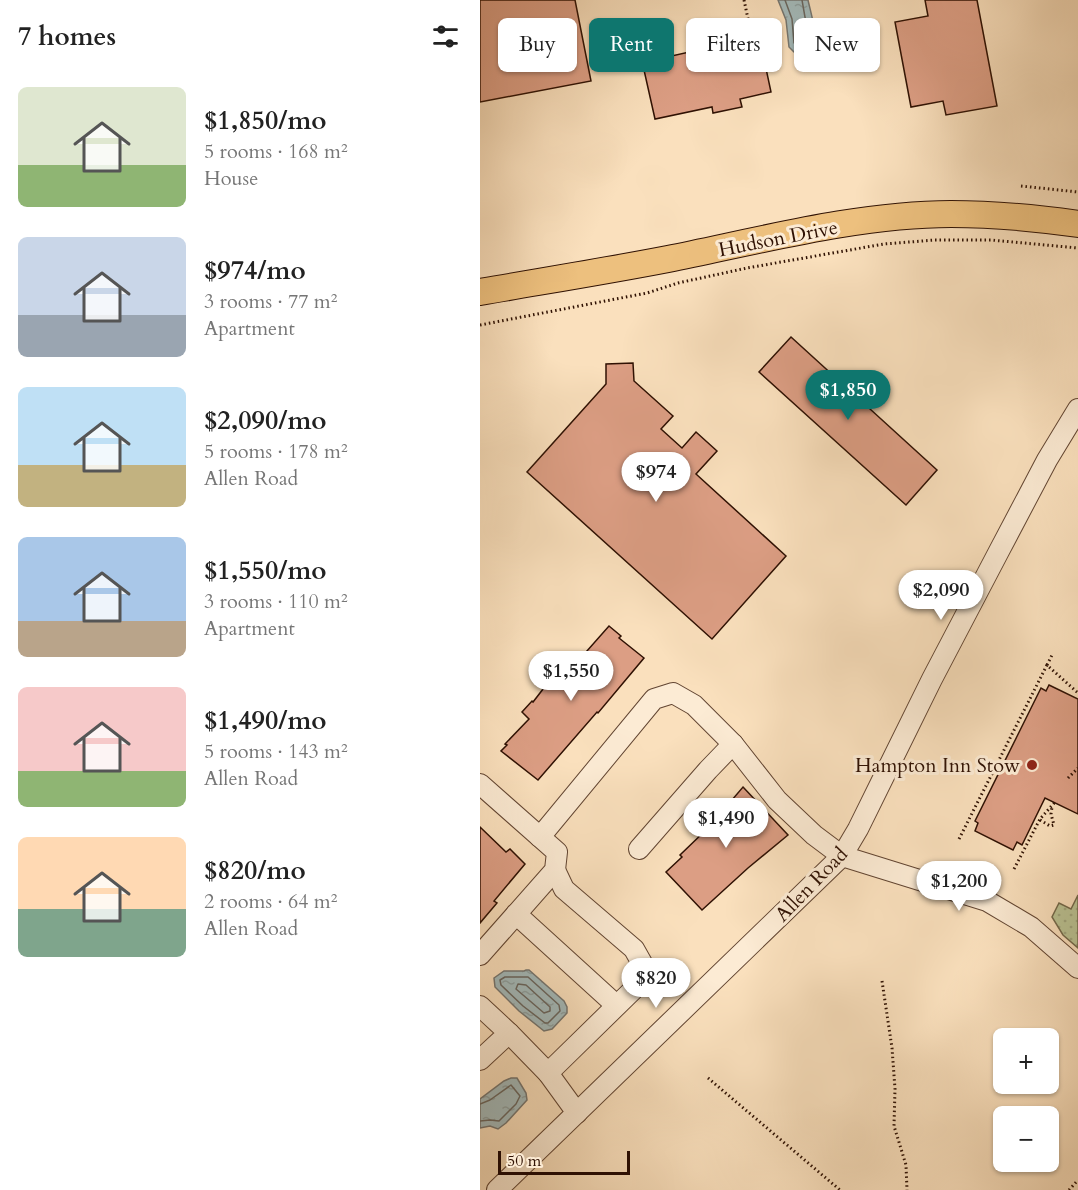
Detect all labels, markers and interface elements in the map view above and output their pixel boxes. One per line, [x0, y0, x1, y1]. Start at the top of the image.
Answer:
chip: Buy [498, 18, 577, 72]
chip: Rent [589, 18, 674, 72]
chip: Filters [686, 18, 782, 72]
chip: New [794, 18, 880, 72]
text: 7 homes [18, 19, 116, 54]
icon: filters [429, 20, 462, 53]
text: $1,850/mo [204, 103, 327, 138]
icon: home [66, 111, 138, 183]
text: 5 rooms · 168 m² [204, 138, 348, 165]
text: House [204, 165, 258, 192]
street label: Hudson Drive [716, 214, 840, 263]
text: $974/mo [204, 253, 306, 288]
icon: home [66, 261, 138, 333]
text: 3 rooms · 77 m² [204, 288, 337, 315]
text: Apartment [204, 315, 295, 342]
pin: $1,850 [799, 370, 897, 421]
text: $1,850 [819, 376, 877, 403]
text: $2,090/mo [204, 403, 327, 438]
icon: home [66, 411, 138, 483]
text: 5 rooms · 178 m² [204, 438, 348, 465]
pin: $974 [620, 452, 692, 503]
text: $974 [636, 458, 676, 485]
text: Allen Road [204, 465, 298, 492]
text: $1,550/mo [204, 553, 327, 588]
icon: home [66, 561, 138, 633]
pin: $2,090 [892, 570, 990, 621]
text: $2,090 [912, 576, 970, 603]
text: 3 rooms · 110 m² [204, 588, 348, 615]
text: Apartment [204, 615, 295, 642]
pin: $1,550 [522, 651, 620, 702]
text: $1,550 [542, 657, 600, 684]
text: $1,490/mo [204, 703, 327, 738]
icon: home [66, 711, 138, 783]
text: 5 rooms · 143 m² [204, 738, 348, 765]
place label: Hampton Inn Stow [855, 752, 1020, 779]
marker: Hampton Inn Stow [1025, 758, 1039, 772]
text: Allen Road [204, 765, 298, 792]
pin: $1,490 [677, 798, 775, 849]
text: $1,490 [697, 804, 755, 831]
street label: Allen Road [769, 841, 854, 928]
text: $820/mo [204, 853, 306, 888]
icon: home [66, 861, 138, 933]
pin: $1,200 [910, 861, 1008, 912]
text: $1,200 [930, 867, 988, 894]
text: 2 rooms · 64 m² [204, 888, 337, 915]
text: Allen Road [204, 915, 298, 942]
pin: $820 [620, 958, 692, 1009]
text: $820 [636, 964, 676, 991]
map controls [993, 1028, 1059, 1172]
button: + [993, 1028, 1059, 1094]
button: − [993, 1106, 1059, 1172]
scale bar [498, 1148, 630, 1176]
text: 50 m [507, 1150, 541, 1172]

